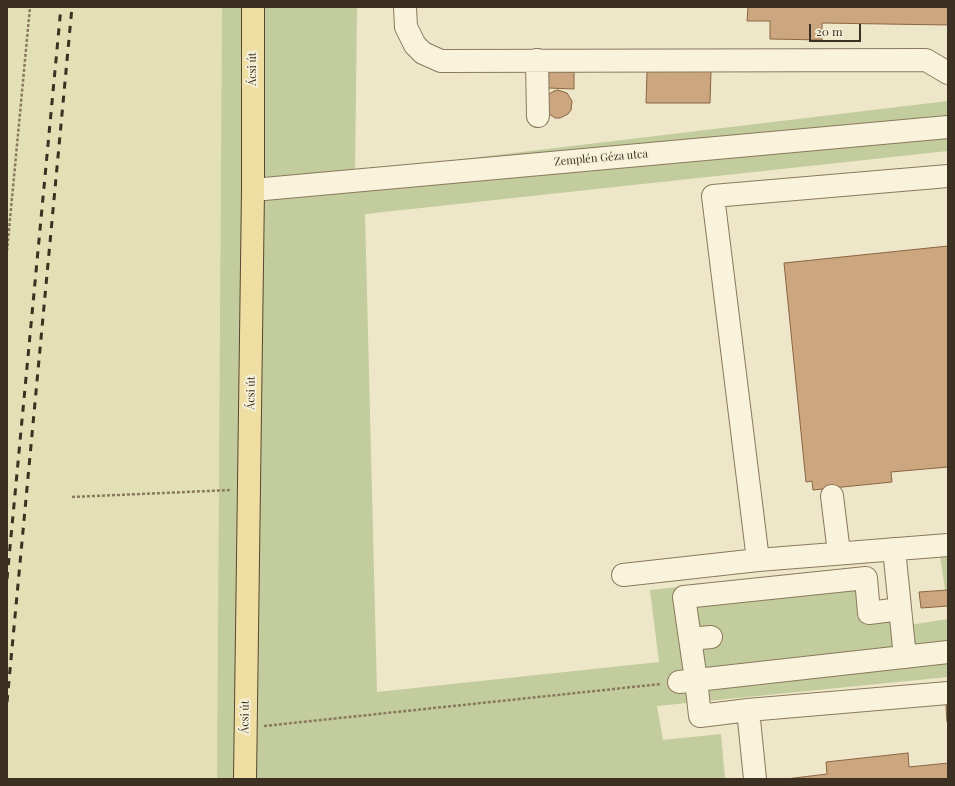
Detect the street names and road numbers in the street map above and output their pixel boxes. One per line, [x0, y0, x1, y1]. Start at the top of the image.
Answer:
street label: Ácsi út [246, 52, 260, 86]
street label: Zemplén Géza utca [554, 147, 648, 169]
street label: Ácsi út [244, 376, 258, 410]
street label: Ácsi út [238, 700, 252, 734]

